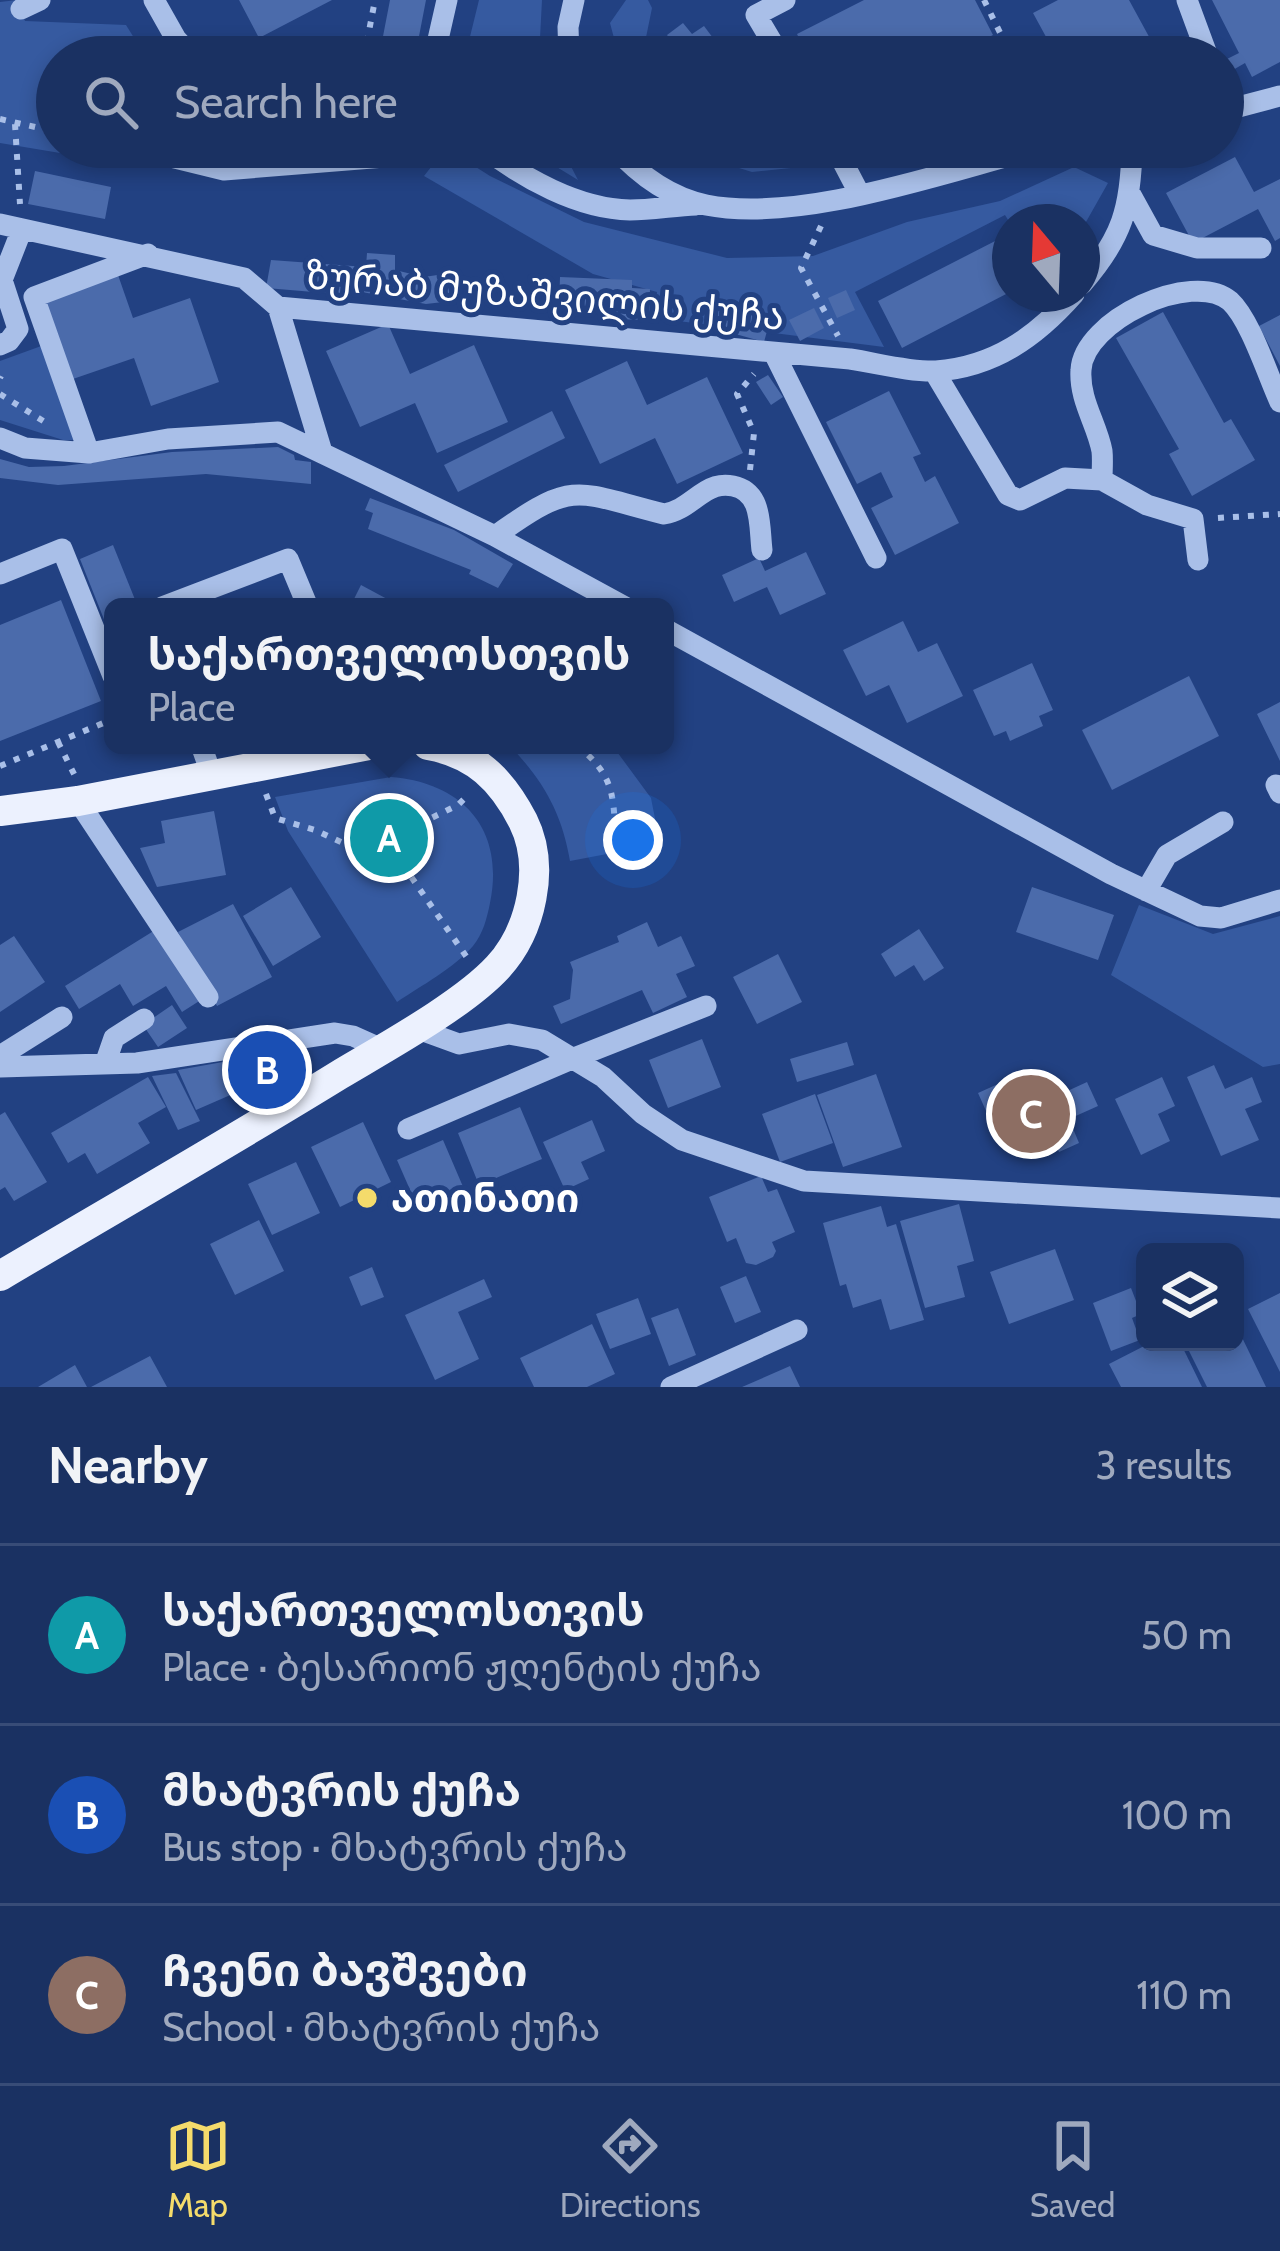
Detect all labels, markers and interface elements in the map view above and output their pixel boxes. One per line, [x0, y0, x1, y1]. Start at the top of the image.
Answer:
search box [36, 36, 1244, 168]
icon: search [78, 69, 144, 135]
text: Search here [174, 75, 398, 129]
north arrow [992, 204, 1100, 312]
street label: ზურაბ მუზაშვილის ქუჩა [304, 250, 786, 340]
popup [104, 598, 674, 754]
text: საქართველოსთვის [148, 627, 630, 681]
text: Place [148, 683, 235, 731]
pin: A [350, 793, 428, 883]
your location [603, 810, 663, 870]
pin: B [228, 1025, 306, 1115]
pin: C [992, 1069, 1070, 1159]
place label: ათინათი [391, 1174, 579, 1222]
marker: ათინათი [354, 1185, 380, 1211]
map controls [1136, 1243, 1244, 1351]
button: layers [1136, 1243, 1244, 1351]
text: Nearby [48, 1434, 208, 1496]
text: 3 results [1095, 1441, 1232, 1489]
text: საქართველოსთვის [162, 1583, 645, 1637]
text: A [75, 1611, 99, 1659]
text: 50 m [1141, 1611, 1232, 1659]
text: Place · ბესარიონ ჟღენტის ქუჩა [162, 1643, 762, 1691]
text: მხატვრის ქუჩა [162, 1763, 521, 1817]
text: B [75, 1791, 99, 1839]
text: 100 m [1122, 1791, 1232, 1839]
text: Bus stop · მხატვრის ქუჩა [162, 1823, 628, 1871]
text: Ჩვენი ბავშვები [162, 1943, 528, 1997]
text: C [75, 1971, 99, 2019]
text: 110 m [1136, 1971, 1232, 2019]
text: School · მხატვრის ქუჩა [162, 2003, 601, 2051]
tab: Map [165, 2113, 231, 2225]
tab: Directions [560, 2113, 701, 2225]
tab: Saved [1030, 2113, 1115, 2225]

